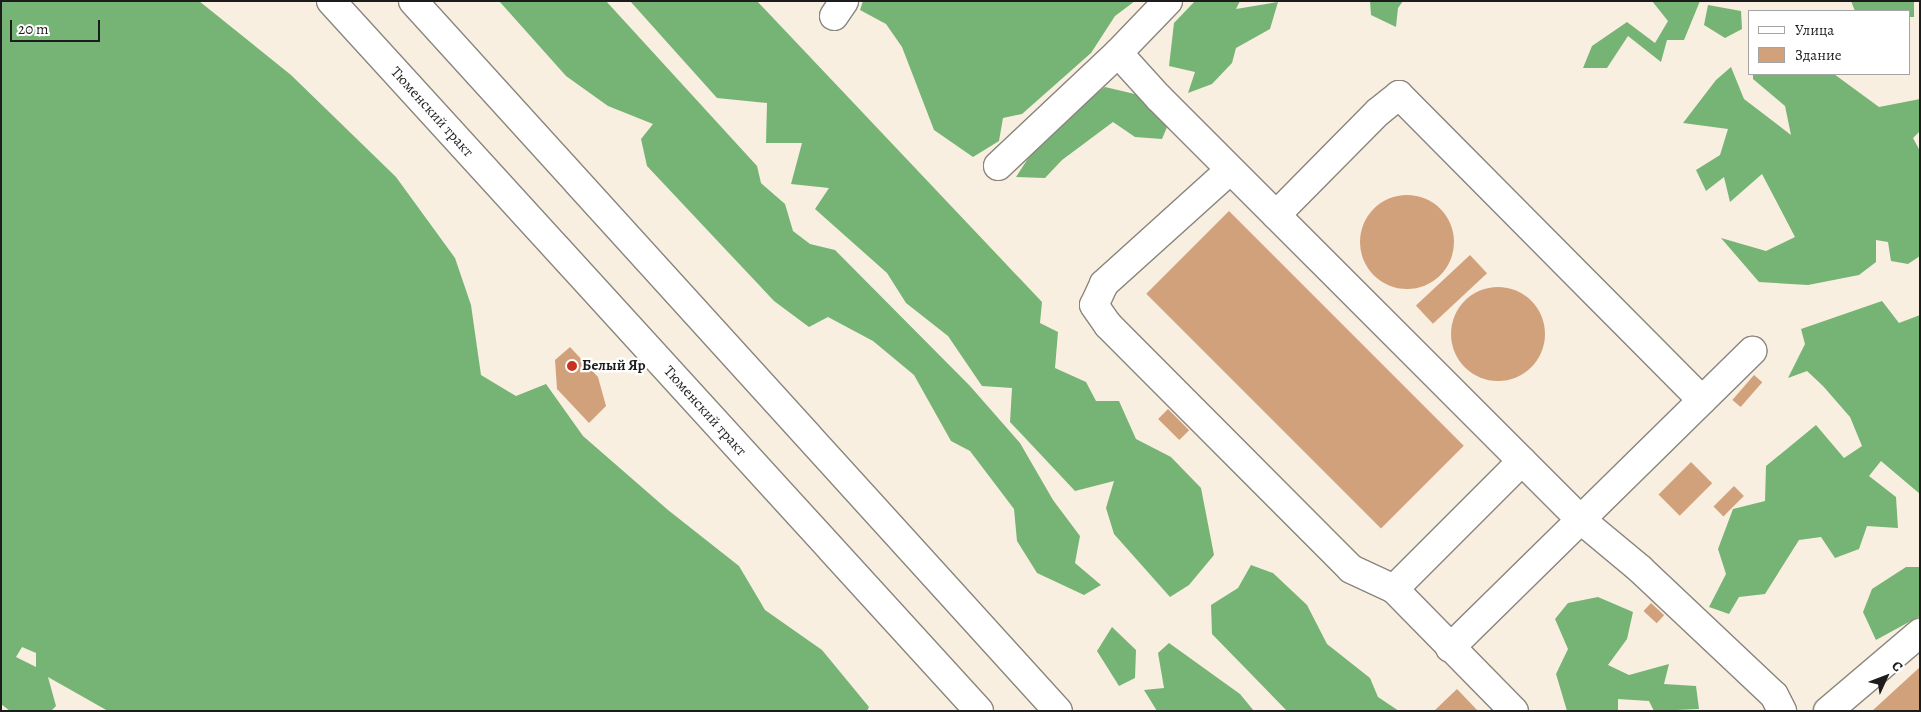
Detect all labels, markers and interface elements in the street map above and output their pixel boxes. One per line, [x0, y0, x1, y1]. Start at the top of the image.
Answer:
scale bar [12, 10, 102, 42]
legend [1748, 10, 1911, 75]
text: 20 m [18, 19, 49, 39]
text: Улица [1795, 20, 1834, 40]
text: Здание [1795, 45, 1842, 65]
street label: Тюменский тракт [387, 63, 477, 161]
place label: Белый Яр [582, 357, 646, 375]
marker: Белый Яр [566, 360, 578, 372]
street label: Тюменский тракт [660, 362, 750, 460]
north arrow [1861, 652, 1911, 702]
text: С [1887, 657, 1907, 676]

